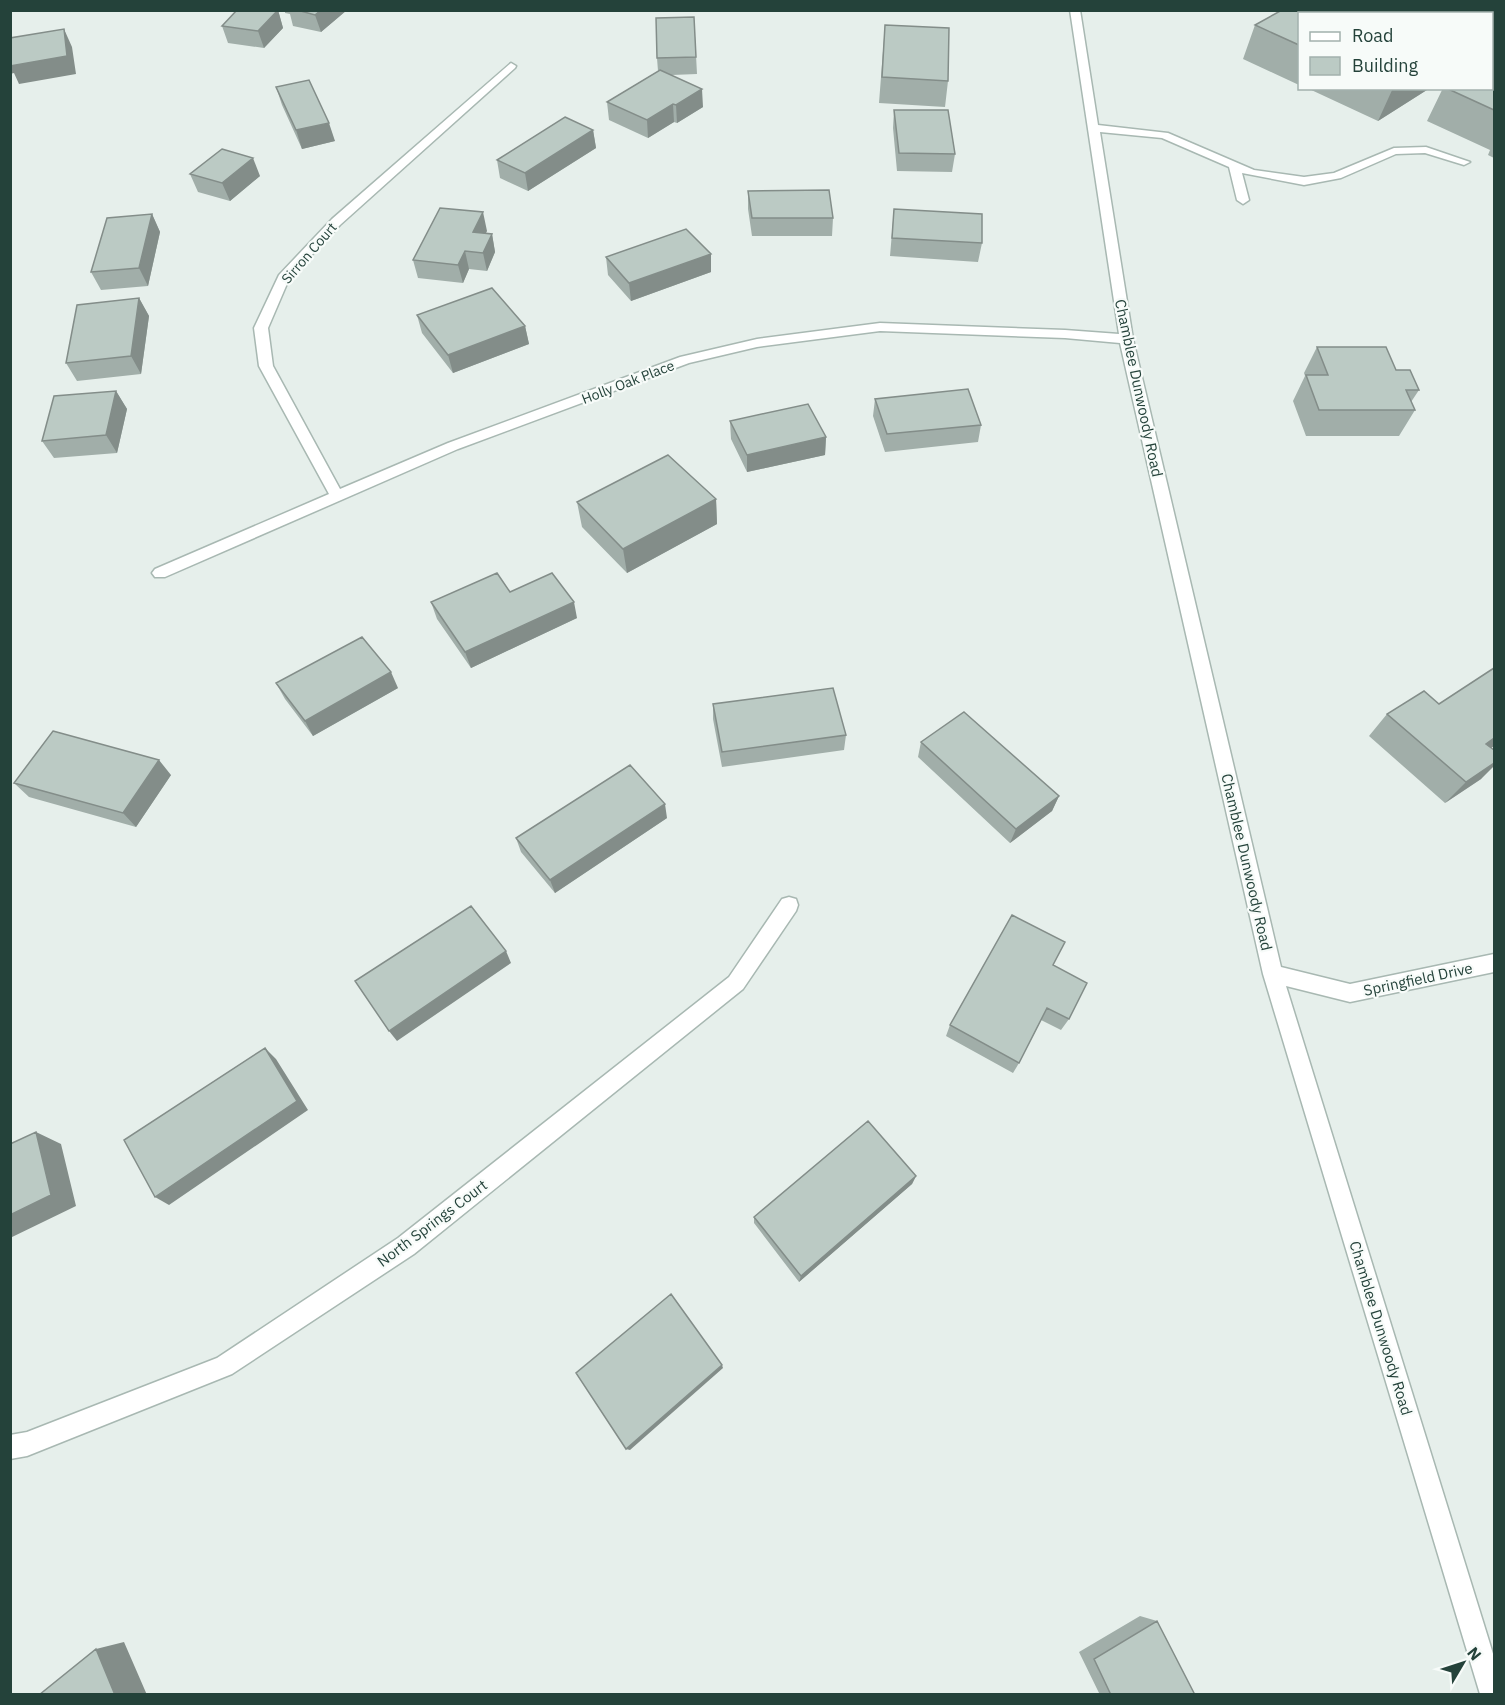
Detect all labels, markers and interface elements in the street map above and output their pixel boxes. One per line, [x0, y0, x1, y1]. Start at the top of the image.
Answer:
legend [1298, 12, 1493, 90]
text: Road [1352, 24, 1393, 47]
text: Building [1352, 54, 1419, 77]
street label: Sirron Court [277, 219, 341, 287]
street label: Chamblee Dunwoody Road [1111, 297, 1167, 479]
street label: Holly Oak Place [579, 356, 677, 408]
street label: Chamblee Dunwoody Road [1217, 772, 1277, 952]
street label: Springfield Drive [1362, 958, 1474, 1000]
street label: North Springs Court [373, 1175, 491, 1271]
street label: Chamblee Dunwoody Road [1345, 1239, 1417, 1417]
north arrow [1433, 1633, 1493, 1693]
text: N [1463, 1643, 1486, 1664]

